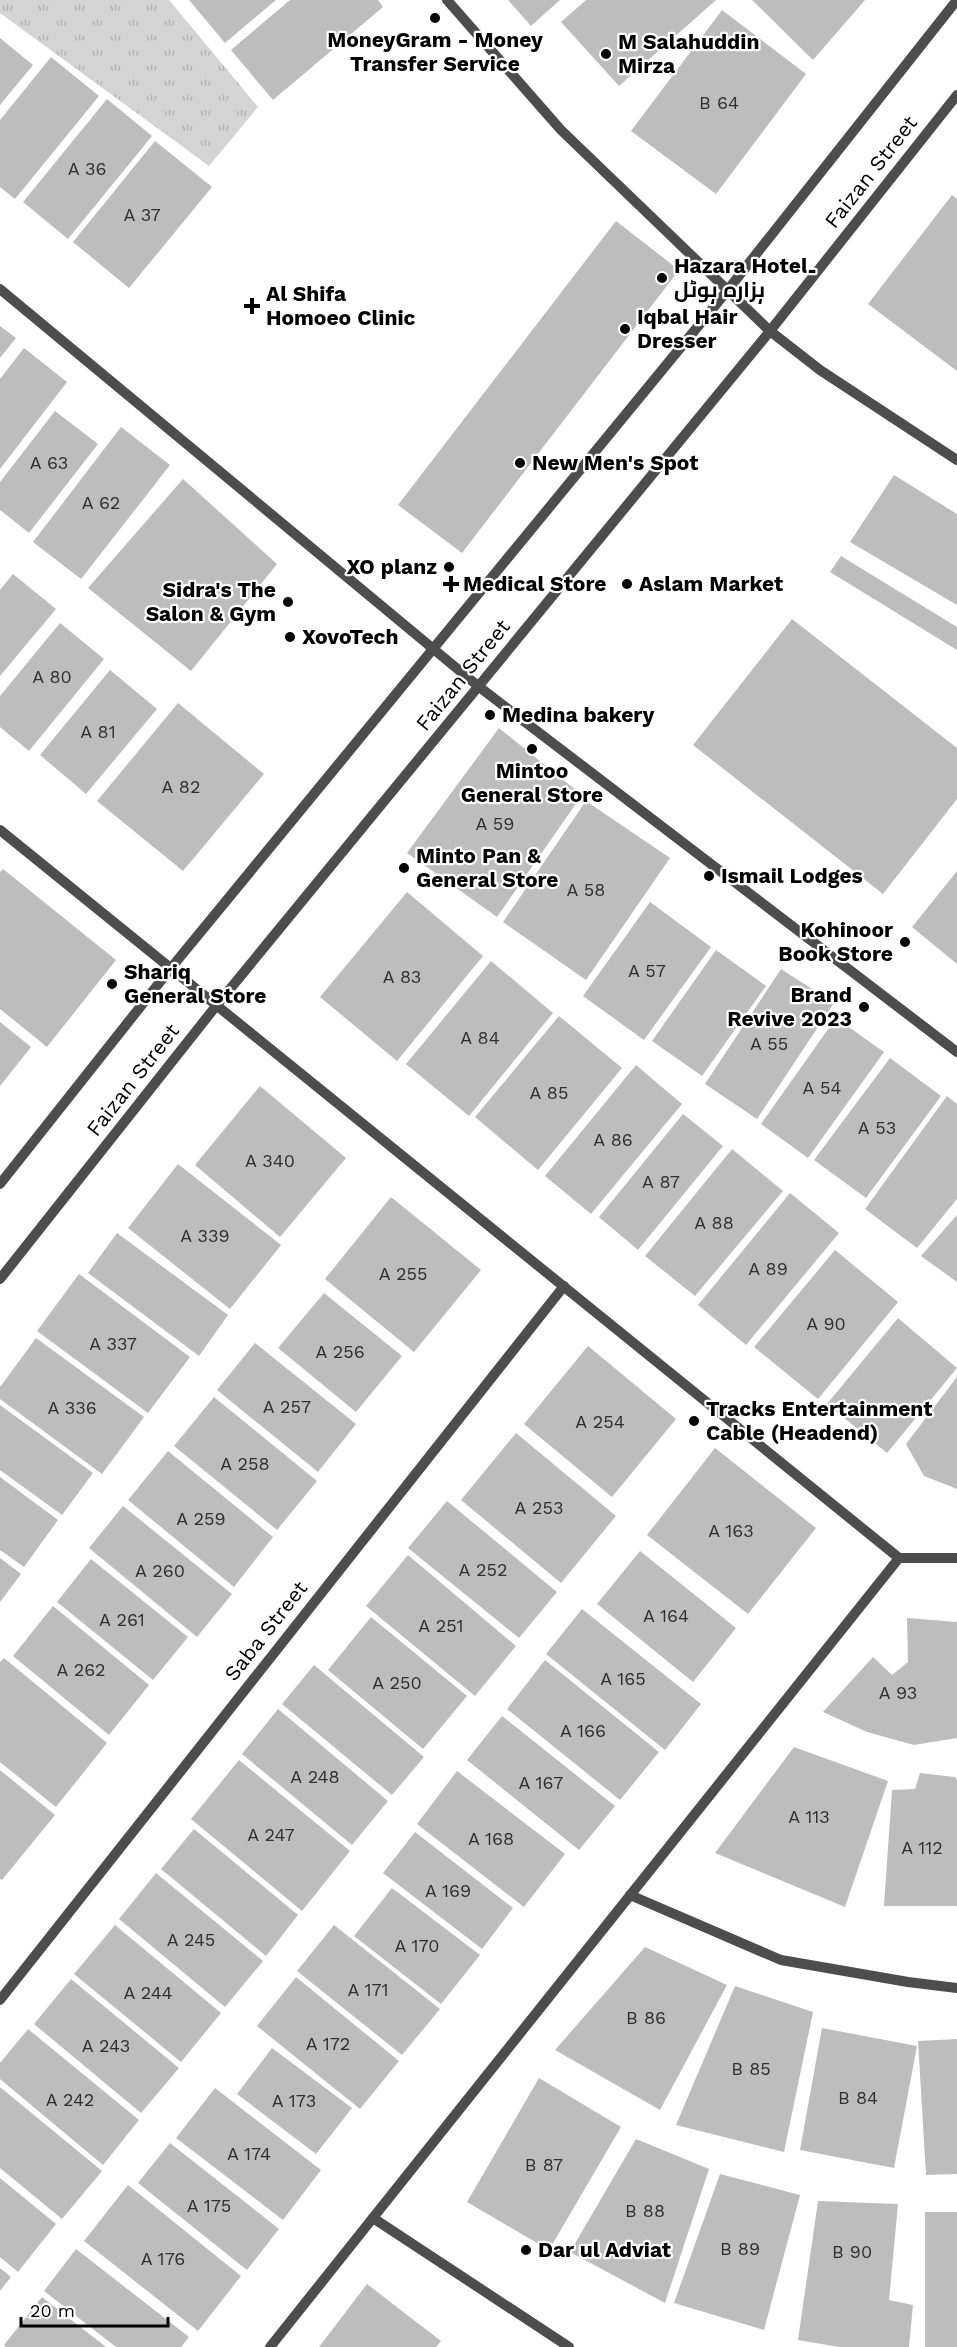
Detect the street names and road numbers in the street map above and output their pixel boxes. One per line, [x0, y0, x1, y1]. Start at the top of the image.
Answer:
street label: Faizan Street [819, 110, 922, 233]
street label: Faizan Street [410, 614, 515, 735]
street label: Faizan Street [81, 1018, 184, 1141]
street label: Saba Street [219, 1576, 313, 1686]

